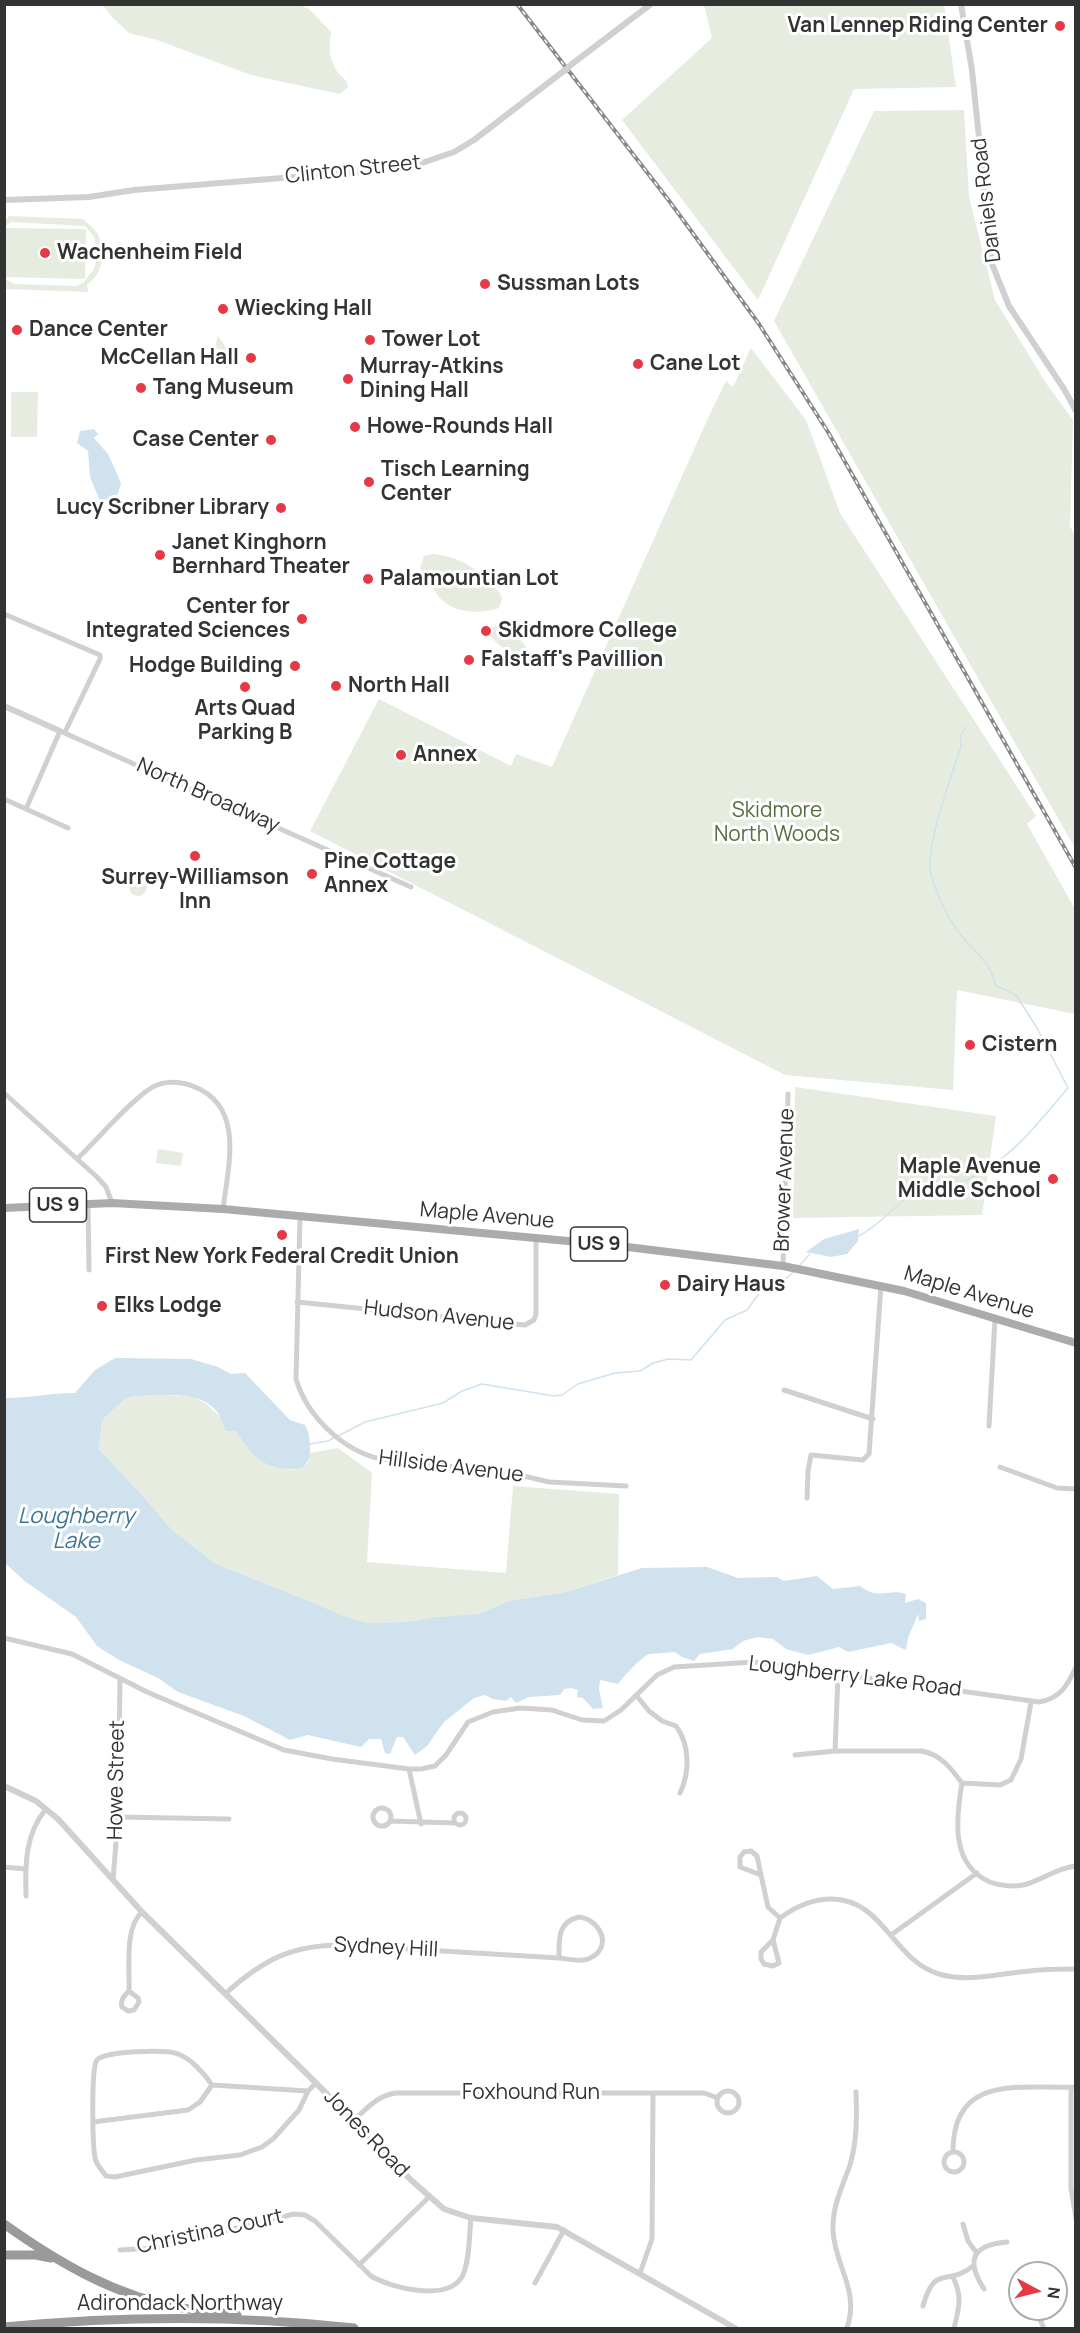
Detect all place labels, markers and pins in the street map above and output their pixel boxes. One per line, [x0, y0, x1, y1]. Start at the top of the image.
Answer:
place label: Van Lennep Riding Center [788, 13, 1048, 39]
marker: Van Lennep Riding Center [1053, 19, 1067, 33]
place label: Wachenheim Field [57, 240, 242, 266]
marker: Wachenheim Field [38, 246, 52, 260]
place label: Sussman Lots [497, 271, 640, 297]
marker: Sussman Lots [478, 277, 492, 291]
place label: Wiecking Hall [235, 296, 372, 322]
marker: Wiecking Hall [216, 302, 230, 316]
place label: Dance Center [29, 317, 168, 343]
marker: Dance Center [10, 323, 24, 337]
place label: Tower Lot [382, 327, 481, 353]
marker: Tower Lot [363, 333, 377, 347]
place label: McCellan Hall [101, 345, 239, 371]
marker: McCellan Hall [244, 351, 258, 365]
place label: Cane Lot [650, 351, 741, 377]
place label: Murray-Atkins Dining Hall [360, 354, 504, 404]
marker: Cane Lot [631, 357, 645, 371]
marker: Murray-Atkins Dining Hall [341, 372, 355, 386]
place label: Tang Museum [153, 375, 294, 401]
marker: Tang Museum [134, 381, 148, 395]
place label: Howe-Rounds Hall [367, 414, 553, 440]
marker: Howe-Rounds Hall [348, 420, 362, 434]
place label: Case Center [133, 427, 259, 453]
marker: Case Center [264, 433, 278, 447]
place label: Tisch Learning Center [381, 457, 530, 507]
marker: Tisch Learning Center [362, 475, 376, 489]
place label: Lucy Scribner Library [56, 495, 269, 521]
marker: Lucy Scribner Library [274, 501, 288, 515]
place label: Janet Kinghorn Bernhard Theater [172, 530, 350, 580]
marker: Janet Kinghorn Bernhard Theater [153, 548, 167, 562]
place label: Palamountian Lot [380, 566, 559, 592]
marker: Palamountian Lot [361, 572, 375, 586]
place label: Center for Integrated Sciences [86, 594, 290, 644]
marker: Center for Integrated Sciences [295, 612, 309, 626]
place label: Skidmore College [498, 618, 677, 644]
marker: Skidmore College [479, 624, 493, 638]
place label: Falstaff's Pavillion [481, 647, 663, 673]
place label: Hodge Building [129, 653, 283, 679]
marker: Falstaff's Pavillion [462, 653, 476, 667]
marker: Hodge Building [288, 659, 302, 673]
place label: North Hall [348, 673, 450, 699]
marker: North Hall [329, 679, 343, 693]
marker: Arts Quad Parking B [238, 680, 252, 694]
place label: Arts Quad Parking B [194, 696, 296, 746]
place label: Annex [413, 742, 477, 768]
marker: Annex [394, 748, 408, 762]
marker: Surrey-Williamson Inn [188, 849, 202, 863]
place label: Pine Cottage Annex [324, 849, 456, 899]
place label: Surrey-Williamson Inn [101, 865, 289, 915]
marker: Pine Cottage Annex [305, 867, 319, 881]
place label: Cistern [982, 1032, 1057, 1058]
marker: Cistern [963, 1038, 977, 1052]
place label: Maple Avenue Middle School [898, 1154, 1041, 1204]
marker: Maple Avenue Middle School [1046, 1172, 1060, 1186]
marker: First New York Federal Credit Union [275, 1228, 289, 1242]
place label: First New York Federal Credit Union [105, 1244, 459, 1270]
place label: Dairy Haus [677, 1272, 785, 1298]
marker: Dairy Haus [658, 1278, 672, 1292]
place label: Elks Lodge [114, 1293, 222, 1319]
marker: Elks Lodge [95, 1299, 109, 1313]

